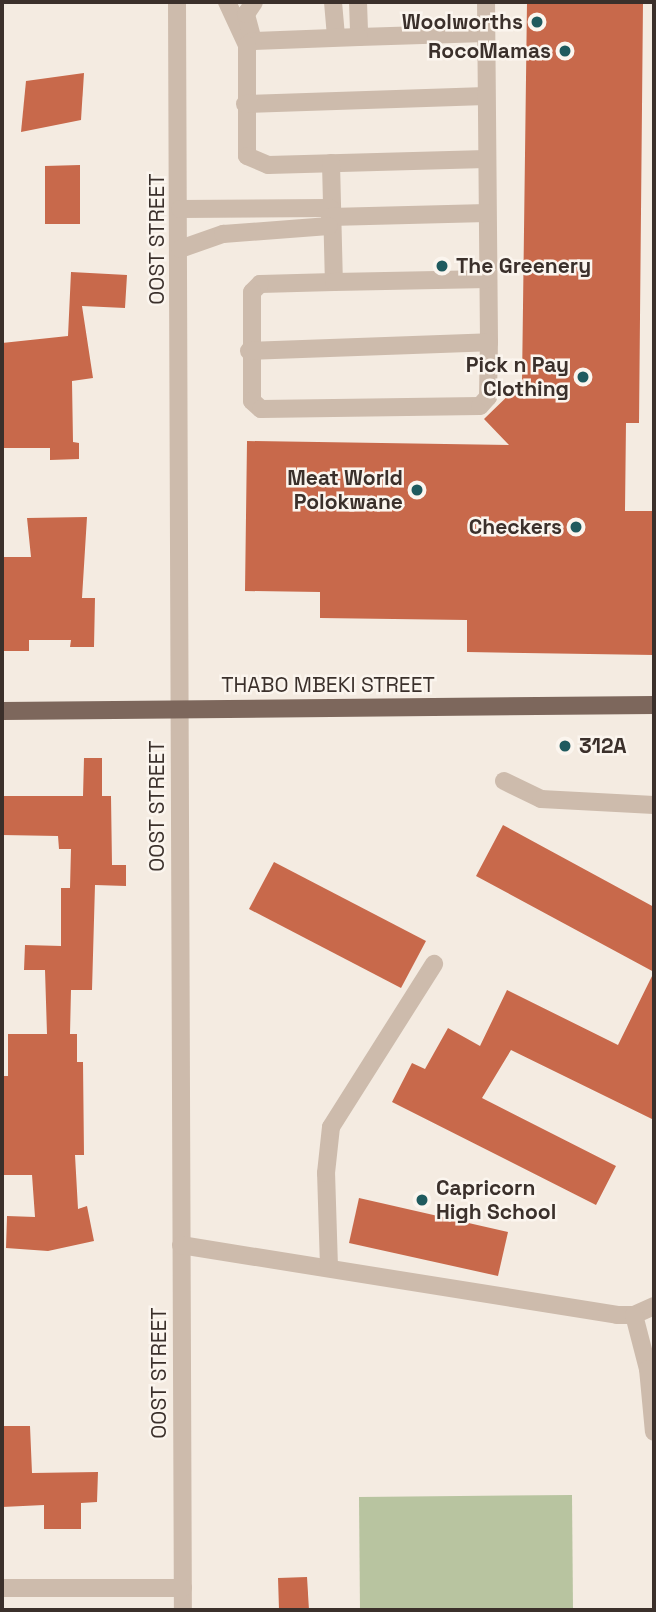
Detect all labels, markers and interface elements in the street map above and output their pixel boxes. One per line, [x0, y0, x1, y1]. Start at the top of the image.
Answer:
place label: Woolworths [402, 9, 523, 35]
marker: Woolworths [529, 14, 545, 30]
place label: RocoMamas [428, 38, 551, 64]
marker: RocoMamas [557, 43, 573, 59]
street label: OOST STREET [144, 173, 170, 305]
place label: The Greenery [456, 253, 591, 279]
marker: The Greenery [434, 258, 450, 274]
place label: Pick n Pay Clothing [466, 352, 569, 402]
marker: Pick n Pay Clothing [575, 369, 591, 385]
place label: Meat World Polokwane [287, 465, 403, 515]
marker: Meat World Polokwane [409, 482, 425, 498]
place label: Checkers [469, 514, 562, 540]
marker: Checkers [568, 519, 584, 535]
street label: THABO MBEKI STREET [221, 672, 435, 698]
place label: 312A [579, 733, 627, 759]
marker: 312A [557, 738, 573, 754]
street label: OOST STREET [144, 740, 170, 872]
place label: Capricorn High School [436, 1175, 556, 1225]
marker: Capricorn High School [414, 1192, 430, 1208]
street label: OOST STREET [146, 1307, 172, 1439]

